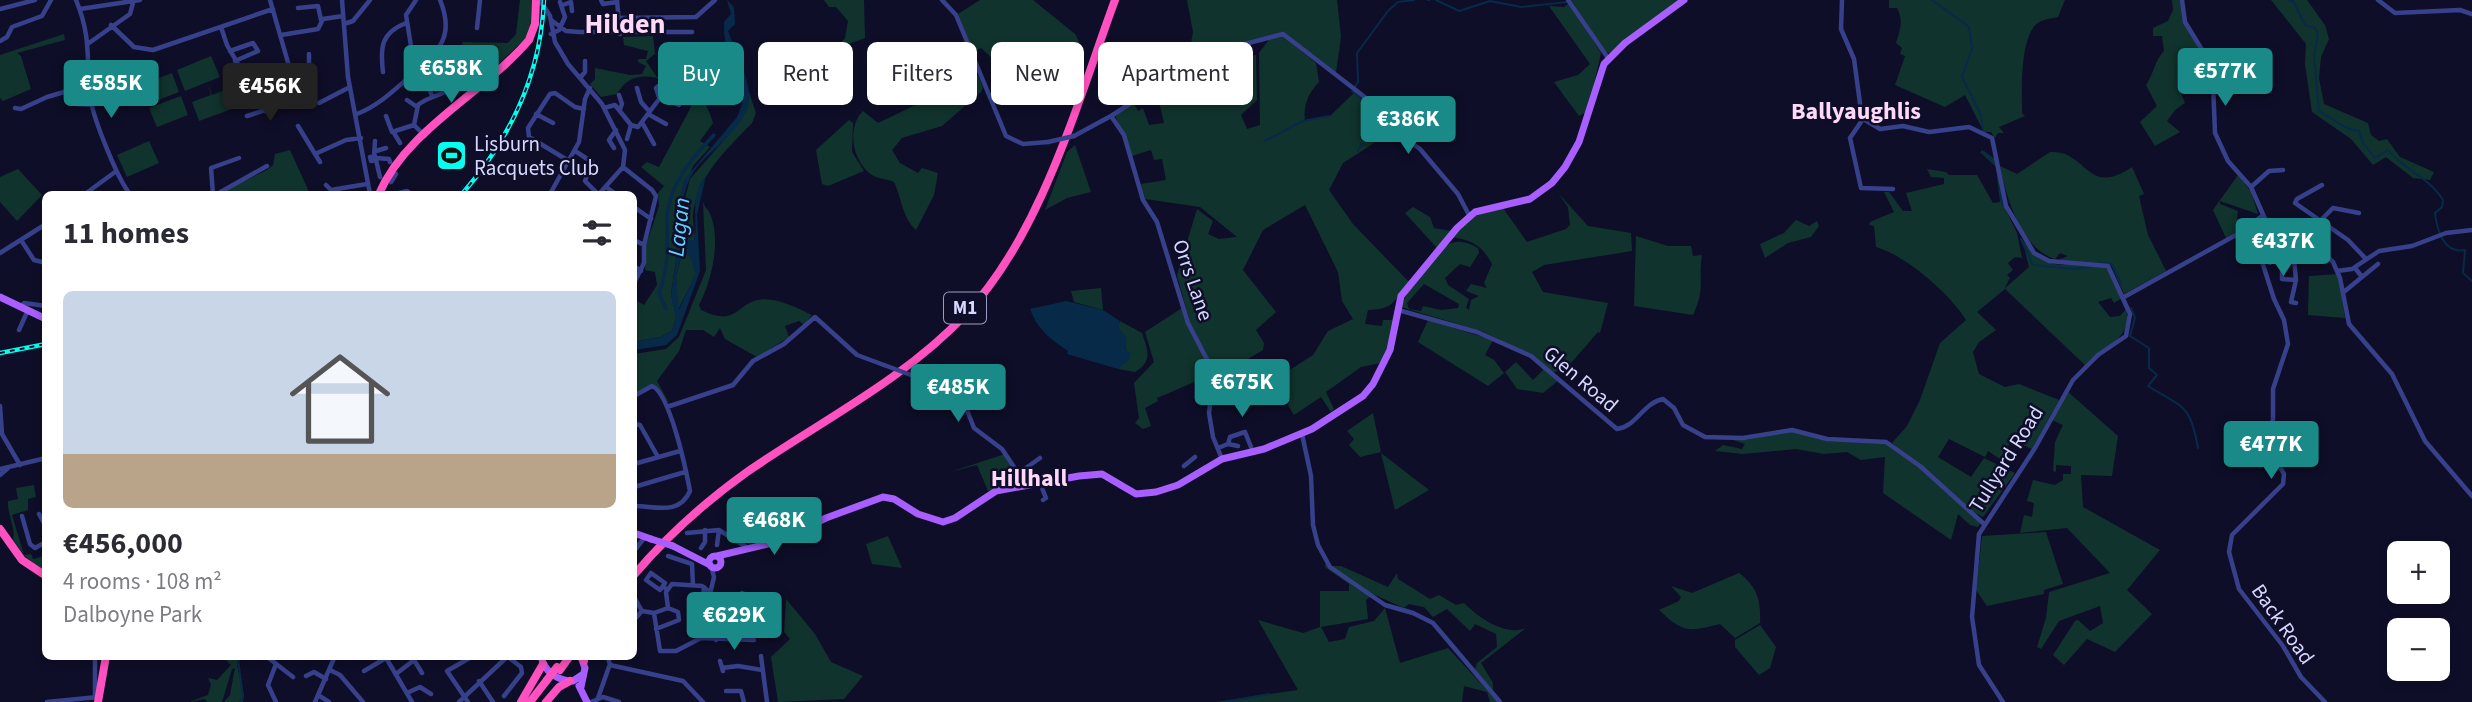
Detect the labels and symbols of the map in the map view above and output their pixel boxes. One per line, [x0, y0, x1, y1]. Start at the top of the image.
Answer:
district label: Hilden [584, 4, 666, 44]
pin: €658K [402, 46, 500, 105]
pin: €577K [2176, 48, 2274, 108]
pin: €585K [62, 60, 160, 120]
pin: €456K [221, 64, 319, 123]
district label: Ballyaughlis [1791, 94, 1921, 129]
pin: €386K [1359, 96, 1457, 156]
place label: Lisburn Racquets Club [474, 129, 599, 183]
sports icon: Lisburn Racquets Club [434, 139, 468, 173]
water label: Lagan [659, 196, 699, 258]
pin: €437K [2234, 218, 2332, 278]
street label: Orrs Lane [1165, 235, 1221, 325]
road number: M1 [944, 292, 986, 324]
street label: Glen Road [1537, 339, 1625, 419]
pin: €675K [1193, 360, 1291, 419]
pin: €485K [909, 364, 1007, 424]
street label: Tullyard Road [1961, 400, 2051, 518]
pin: €477K [2222, 421, 2320, 481]
district label: Hillhall [991, 461, 1067, 496]
pin: €468K [725, 498, 823, 557]
street label: Back Road [2244, 578, 2322, 670]
pin: €629K [685, 592, 783, 652]

